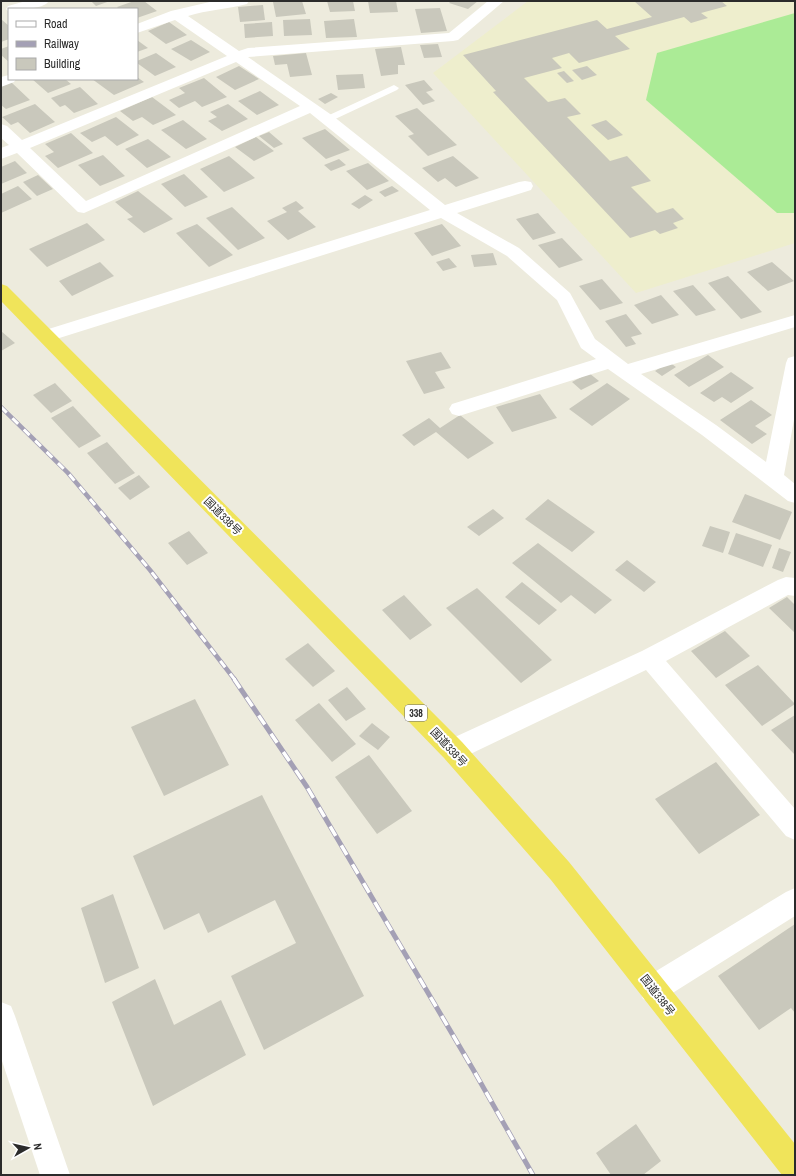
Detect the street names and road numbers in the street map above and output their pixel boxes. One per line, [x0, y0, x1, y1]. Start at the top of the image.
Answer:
street label: 国道338号 [201, 494, 245, 538]
road number: 338 [405, 705, 427, 721]
street label: 国道338号 [427, 725, 471, 769]
street label: 国道338号 [638, 972, 678, 1018]

